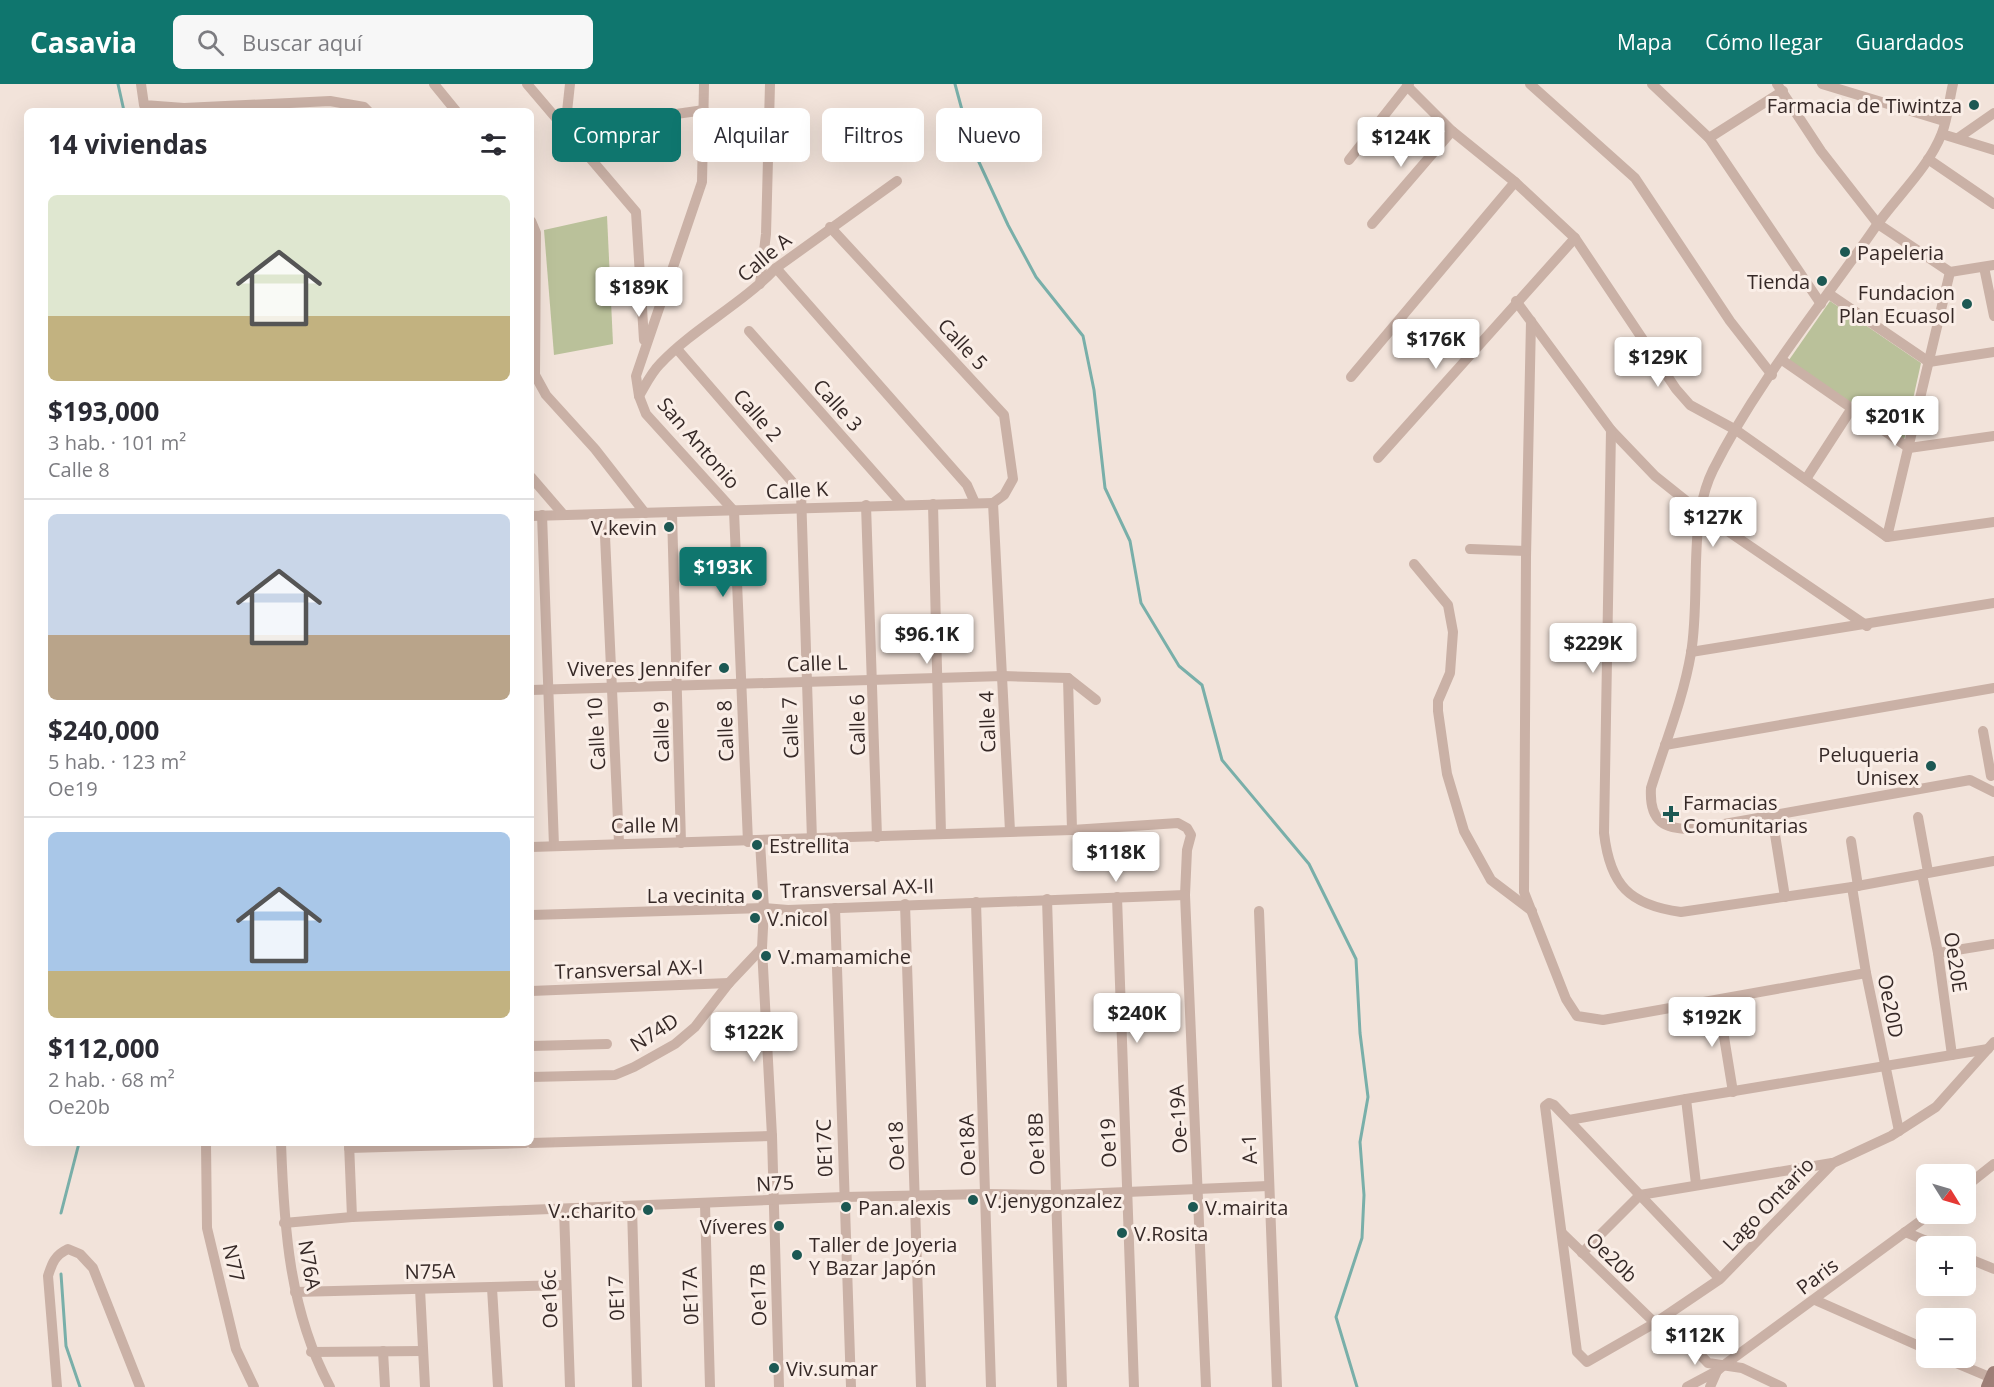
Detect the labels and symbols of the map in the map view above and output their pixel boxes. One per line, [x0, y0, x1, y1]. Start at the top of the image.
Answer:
place label: Farmacia de Tiwintza [1767, 92, 1962, 119]
marker: Farmacia de Tiwintza [1967, 98, 1981, 112]
pin: $124K [1359, 117, 1443, 168]
street label: Calle A [731, 226, 797, 288]
place label: Papeleria [1857, 239, 1944, 266]
marker: Papeleria [1838, 245, 1852, 259]
pin: $189K [597, 267, 681, 318]
place label: Tienda [1747, 268, 1810, 295]
marker: Tienda [1815, 274, 1829, 288]
place label: Fundacion Plan Ecuasol [1839, 279, 1955, 329]
marker: Fundacion Plan Ecuasol [1960, 297, 1974, 311]
street label: Calle 5 [932, 312, 994, 376]
pin: $176K [1394, 319, 1478, 370]
pin: $129K [1616, 337, 1700, 388]
street label: Calle 3 [807, 373, 869, 437]
street label: Calle 2 [728, 383, 788, 447]
street label: San Antonio [652, 392, 746, 494]
pin: $201K [1853, 396, 1937, 447]
street label: Calle K [765, 475, 830, 505]
pin: $127K [1671, 497, 1755, 548]
place label: V.kevin [591, 514, 657, 541]
marker: V.kevin [662, 520, 676, 534]
pin: $193K [681, 547, 765, 598]
pin: $96.1K [878, 614, 976, 665]
pin: $229K [1551, 623, 1635, 674]
street label: Calle L [786, 648, 848, 678]
place label: Viveres Jennifer [567, 655, 712, 682]
marker: Viveres Jennifer [717, 661, 731, 675]
street label: Calle 4 [972, 690, 1002, 753]
street label: Calle 6 [843, 694, 871, 756]
street label: Calle 10 [581, 697, 611, 771]
street label: Calle 7 [775, 697, 805, 759]
street label: Calle 8 [710, 700, 740, 762]
street label: Calle 9 [647, 701, 675, 763]
place label: Peluqueria Unisex [1818, 741, 1920, 791]
marker: Peluqueria Unisex [1924, 759, 1938, 773]
place label: Farmacias Comunitarias [1683, 789, 1808, 839]
marker: Farmacias Comunitarias [1664, 807, 1678, 821]
street label: Calle M [611, 811, 679, 839]
place label: Estrellita [769, 832, 850, 859]
pin: $118K [1074, 832, 1158, 883]
marker: Estrellita [750, 838, 764, 852]
street label: Transversal AX-II [779, 872, 935, 904]
place label: La vecinita [647, 882, 745, 909]
marker: La vecinita [750, 888, 764, 902]
place label: V.nicol [767, 905, 828, 932]
marker: V.nicol [748, 911, 762, 925]
street label: Oe20E [1938, 930, 1974, 994]
place label: V.mamamiche [778, 943, 911, 970]
marker: V.mamamiche [759, 949, 773, 963]
street label: Transversal AX-I [554, 953, 704, 985]
street label: Oe20D [1872, 972, 1910, 1040]
pin: $240K [1095, 993, 1179, 1044]
pin: $192K [1670, 997, 1754, 1048]
street label: N74D [625, 1006, 683, 1058]
pin: $122K [712, 1012, 796, 1063]
street label: Oe-19A [1163, 1084, 1193, 1154]
street label: Oe18B [1021, 1112, 1051, 1176]
street label: Oe18A [952, 1113, 982, 1177]
street label: Oe19 [1094, 1118, 1122, 1168]
street label: 0E17C [809, 1119, 839, 1177]
street label: Oe18 [882, 1121, 910, 1171]
street label: A-1 [1235, 1133, 1263, 1165]
street label: Lago Ontario [1716, 1151, 1820, 1257]
north arrow [1916, 1164, 1976, 1224]
street label: N75 [755, 1169, 795, 1197]
place label: V.jenygonzalez [985, 1187, 1122, 1214]
marker: V.jenygonzalez [966, 1193, 980, 1207]
place label: Pan.alexis [858, 1194, 951, 1221]
place label: V.mairita [1205, 1194, 1288, 1221]
place label: V..charito [548, 1197, 636, 1224]
marker: Pan.alexis [839, 1200, 853, 1214]
marker: V.mairita [1186, 1200, 1200, 1214]
marker: V..charito [641, 1203, 655, 1217]
place label: Víveres [700, 1213, 767, 1240]
marker: Víveres [772, 1219, 786, 1233]
place label: V.Rosita [1134, 1220, 1208, 1247]
marker: V.Rosita [1115, 1226, 1129, 1240]
street label: Oe20b [1580, 1226, 1644, 1288]
place label: Taller de Joyeria Y Bazar Japón [809, 1231, 957, 1281]
street label: N76A [292, 1238, 328, 1293]
street label: N77 [217, 1241, 251, 1285]
marker: Taller de Joyeria Y Bazar Japón [790, 1248, 804, 1262]
street label: Paris [1791, 1251, 1843, 1301]
street label: N75A [404, 1257, 456, 1285]
street label: Oe17B [743, 1263, 773, 1327]
street label: 0E17A [675, 1266, 705, 1325]
street label: Oe16c [534, 1269, 564, 1329]
street label: 0E17 [602, 1275, 630, 1321]
pin: $112K [1653, 1315, 1737, 1366]
place label: Viv.sumar [786, 1355, 878, 1382]
marker: Viv.sumar [767, 1361, 781, 1375]

